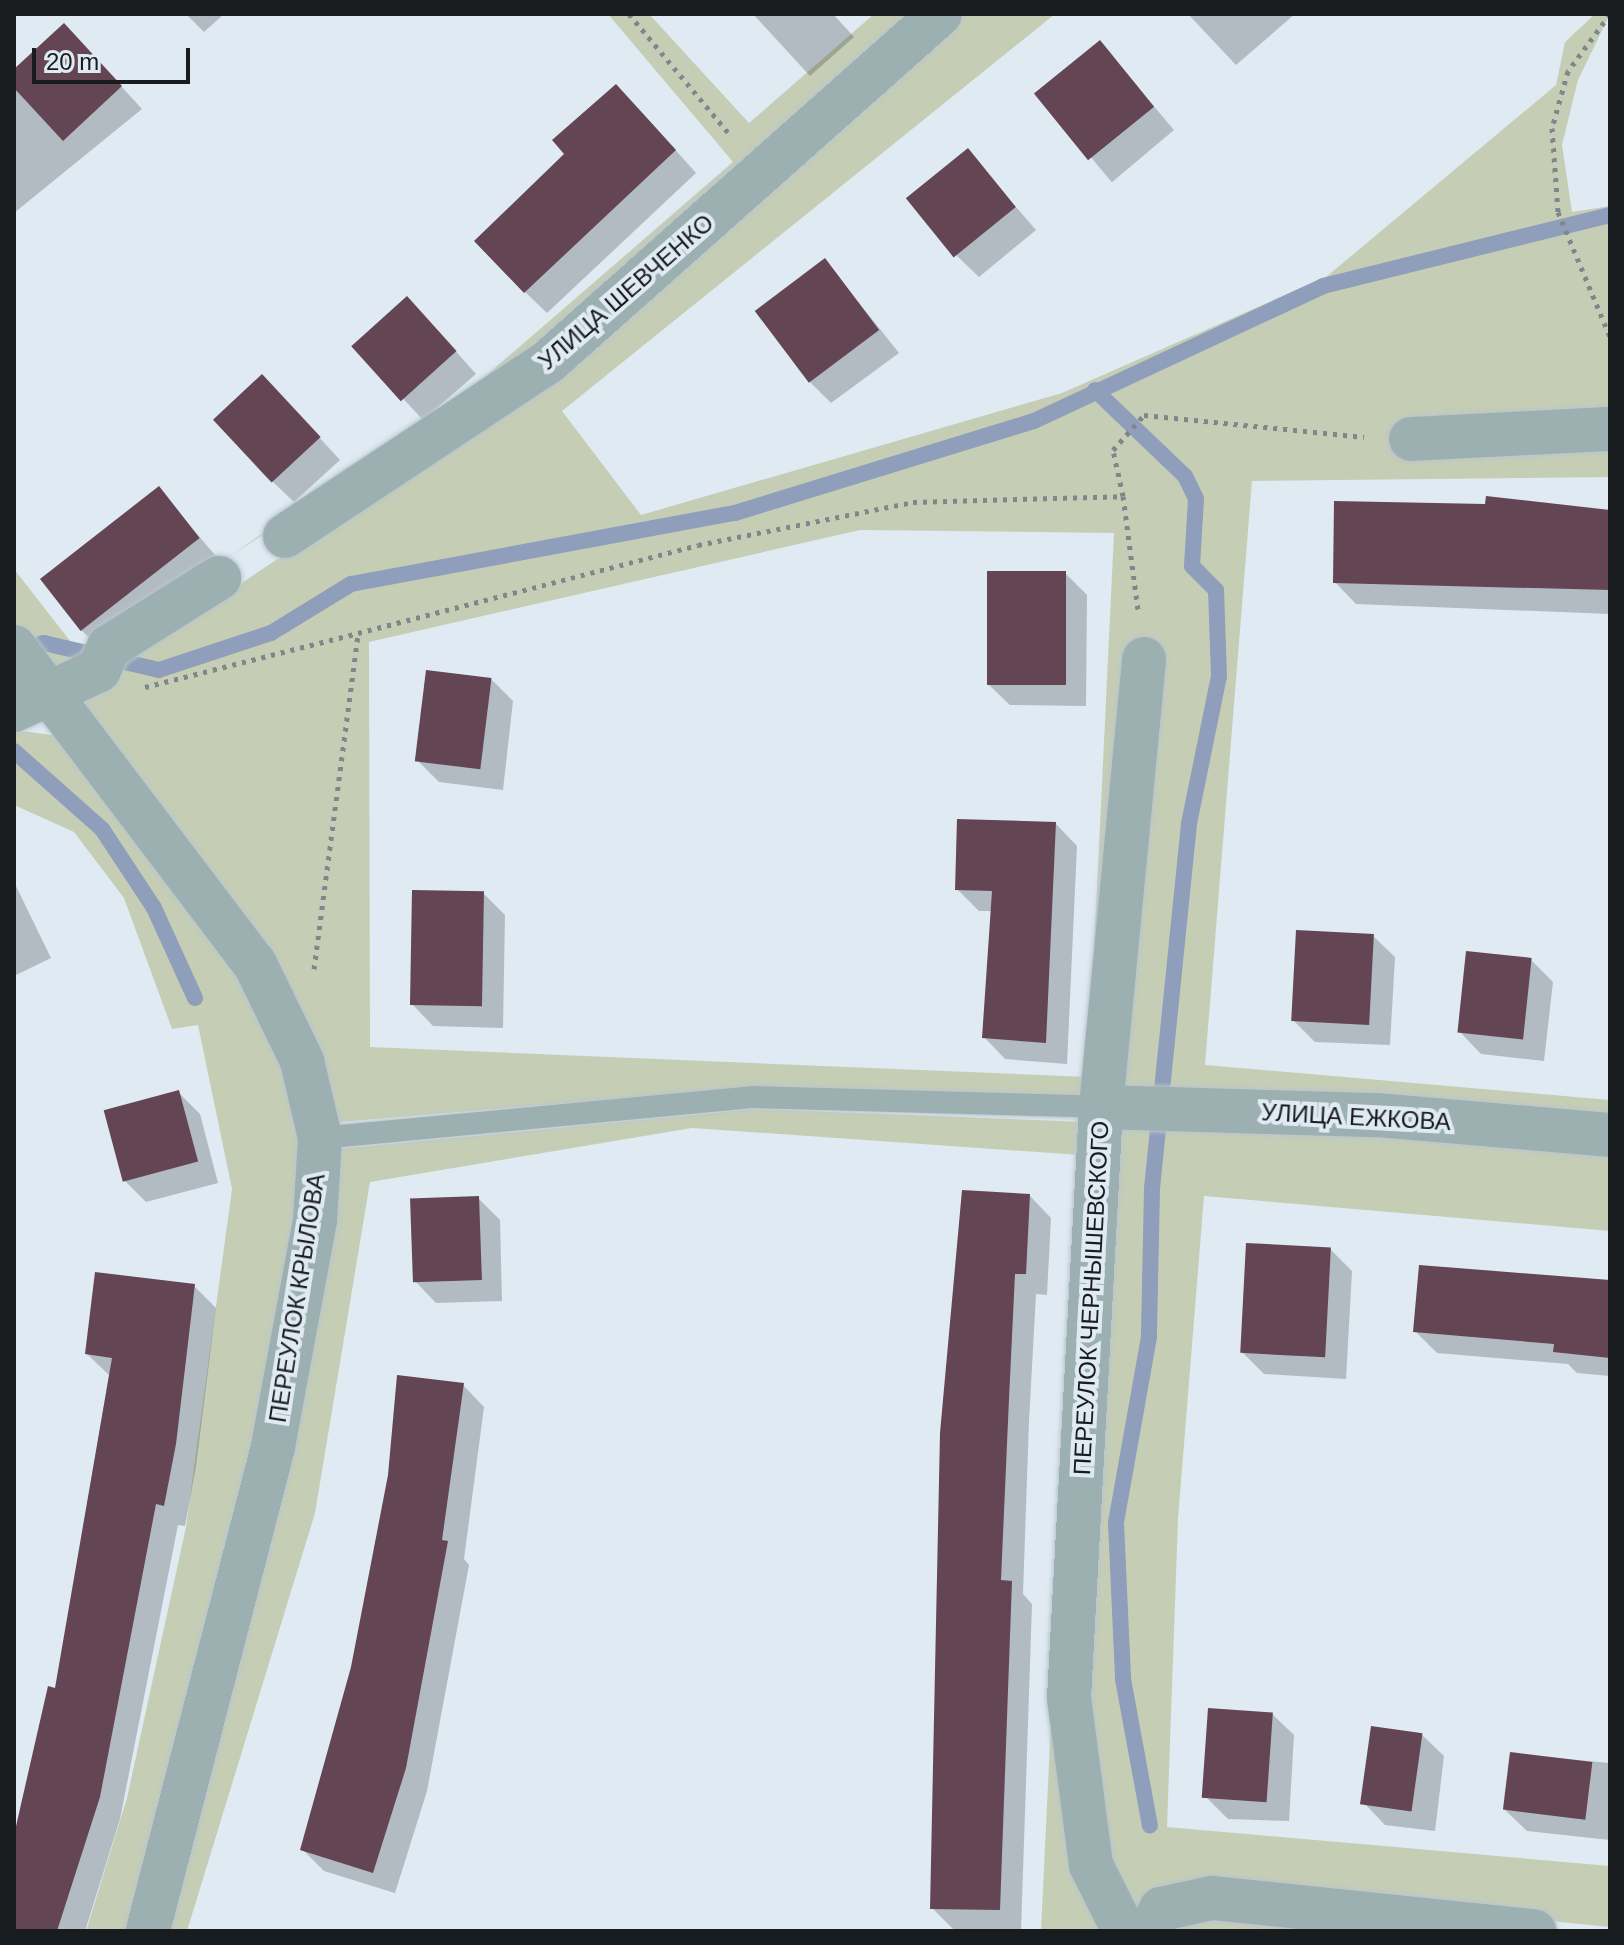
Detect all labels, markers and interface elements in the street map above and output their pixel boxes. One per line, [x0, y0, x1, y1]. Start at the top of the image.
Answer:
scale bar [36, 32, 194, 82]
text: 20 m [46, 48, 99, 75]
street label: УЛИЦА ШЕВЧЕНКО [533, 208, 719, 376]
street label: УЛИЦА ЕЖКОВА [1261, 1098, 1451, 1136]
street label: ПЕРЕУЛОК ЧЕРНЫШЕВСКОГО [1067, 1120, 1115, 1476]
street label: ПЕРЕУЛОК КРЫЛОВА [263, 1171, 331, 1425]

